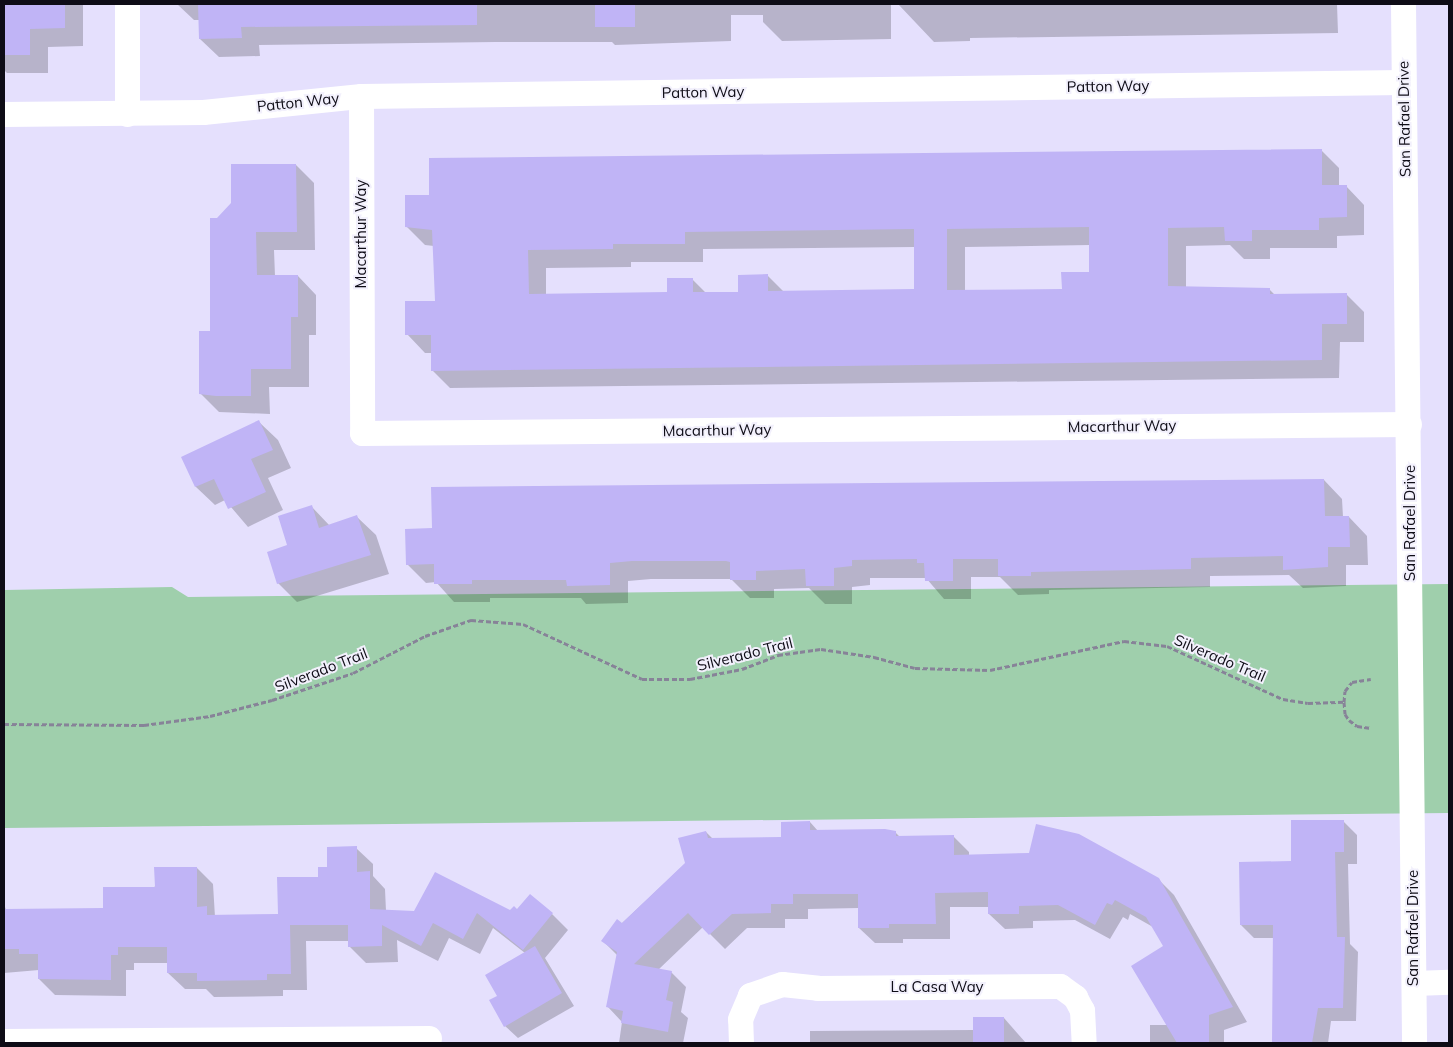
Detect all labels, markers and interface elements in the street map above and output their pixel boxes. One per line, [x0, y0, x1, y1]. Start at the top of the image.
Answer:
street label: San Rafael Drive [1394, 61, 1414, 177]
street label: Patton Way [1067, 76, 1149, 96]
street label: Patton Way [662, 82, 744, 102]
street label: Patton Way [256, 89, 340, 115]
street label: Macarthur Way [352, 180, 370, 288]
street label: Macarthur Way [1067, 416, 1177, 436]
street label: Macarthur Way [662, 420, 772, 440]
street label: San Rafael Drive [1401, 465, 1419, 581]
street label: Silverado Trail [1171, 631, 1269, 685]
street label: Silverado Trail [695, 633, 795, 675]
street label: Silverado Trail [272, 644, 370, 696]
street label: San Rafael Drive [1404, 870, 1422, 986]
street label: La Casa Way [890, 978, 984, 996]

